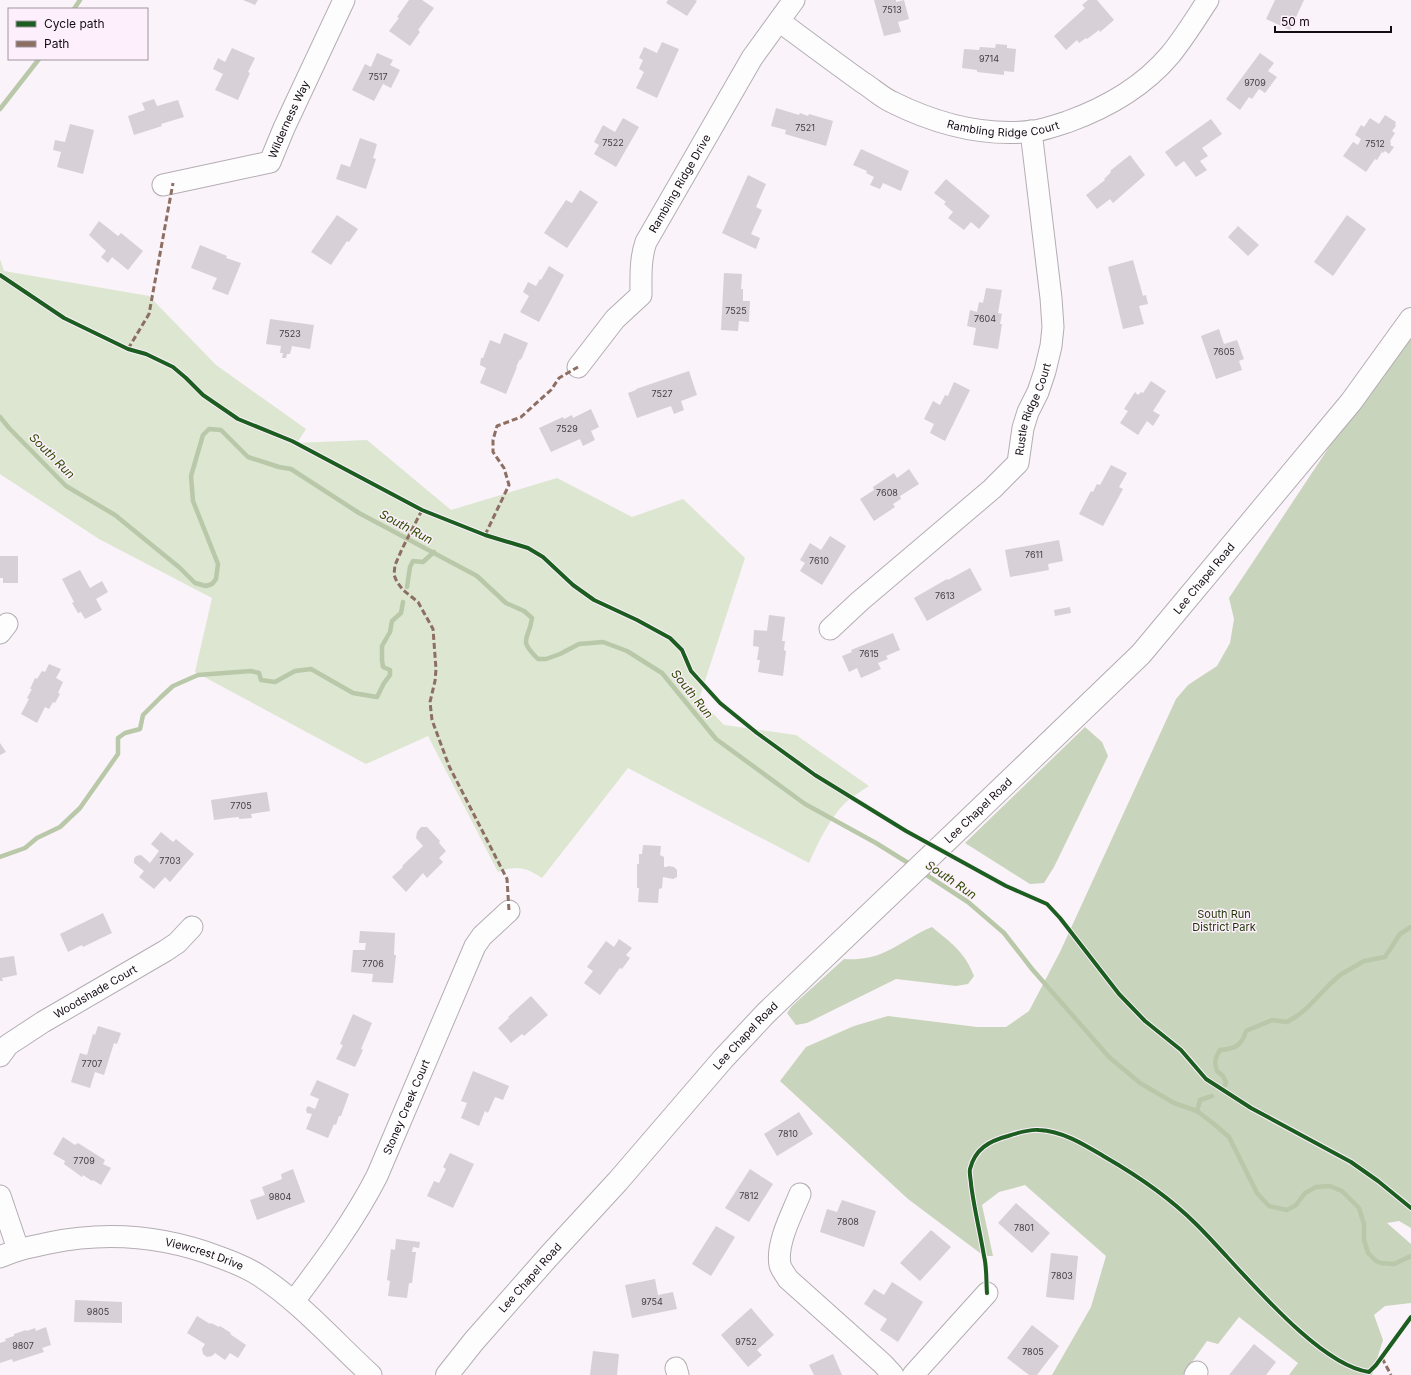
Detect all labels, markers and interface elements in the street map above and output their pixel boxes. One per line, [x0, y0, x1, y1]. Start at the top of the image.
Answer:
house number: 7513 [882, 4, 902, 15]
legend [8, 8, 148, 60]
scale bar [1275, 8, 1391, 34]
text: 50 m [1281, 14, 1310, 29]
text: Cycle path [44, 16, 105, 31]
text: Path [44, 36, 69, 51]
house number: 9714 [979, 53, 999, 64]
house number: 7517 [368, 71, 388, 82]
house number: 9709 [1244, 77, 1266, 88]
street label: Wilderness Way [265, 78, 312, 160]
street label: Rambling Ridge Court [945, 117, 1061, 139]
house number: 7521 [795, 122, 815, 133]
street label: Rambling Ridge Drive [646, 132, 714, 235]
house number: 7522 [602, 137, 624, 148]
house number: 7512 [1365, 138, 1385, 149]
house number: 7525 [725, 305, 747, 316]
house number: 7604 [974, 313, 996, 324]
house number: 7523 [279, 328, 301, 339]
house number: 7605 [1213, 346, 1235, 357]
street label: Rustle Ridge Court [1012, 361, 1054, 457]
house number: 7527 [651, 388, 673, 399]
house number: 7529 [556, 423, 578, 434]
water label: South Run [26, 430, 78, 482]
house number: 7608 [876, 487, 898, 498]
water label: South Run [377, 506, 436, 547]
street label: Lee Chapel Road [1170, 540, 1238, 617]
house number: 7611 [1025, 549, 1043, 560]
house number: 7610 [809, 555, 829, 566]
house number: 7613 [935, 590, 955, 601]
house number: 7615 [859, 648, 879, 659]
water label: South Run [668, 666, 717, 721]
street label: Lee Chapel Road [941, 775, 1015, 846]
house number: 7705 [230, 800, 252, 811]
house number: 7703 [159, 855, 181, 866]
water label: South Run [923, 857, 980, 902]
park label: South Run District Park [1192, 907, 1256, 934]
house number: 7706 [362, 958, 384, 969]
street label: Woodshade Court [51, 962, 140, 1021]
street label: Lee Chapel Road [710, 999, 781, 1073]
street label: Stoney Creek Court [380, 1057, 433, 1157]
house number: 7707 [82, 1058, 102, 1069]
house number: 7810 [778, 1128, 798, 1139]
house number: 7709 [73, 1155, 95, 1166]
house number: 7812 [739, 1190, 759, 1201]
house number: 9804 [269, 1191, 292, 1202]
house number: 7808 [837, 1216, 859, 1227]
house number: 7801 [1014, 1222, 1034, 1233]
street label: Viewcrest Drive [164, 1235, 246, 1273]
street label: Lee Chapel Road [495, 1240, 565, 1315]
house number: 7803 [1051, 1270, 1073, 1281]
house number: 9754 [641, 1296, 663, 1307]
house number: 9805 [87, 1306, 109, 1317]
house number: 9752 [735, 1336, 757, 1347]
house number: 9807 [12, 1340, 34, 1351]
house number: 7805 [1022, 1346, 1044, 1357]

